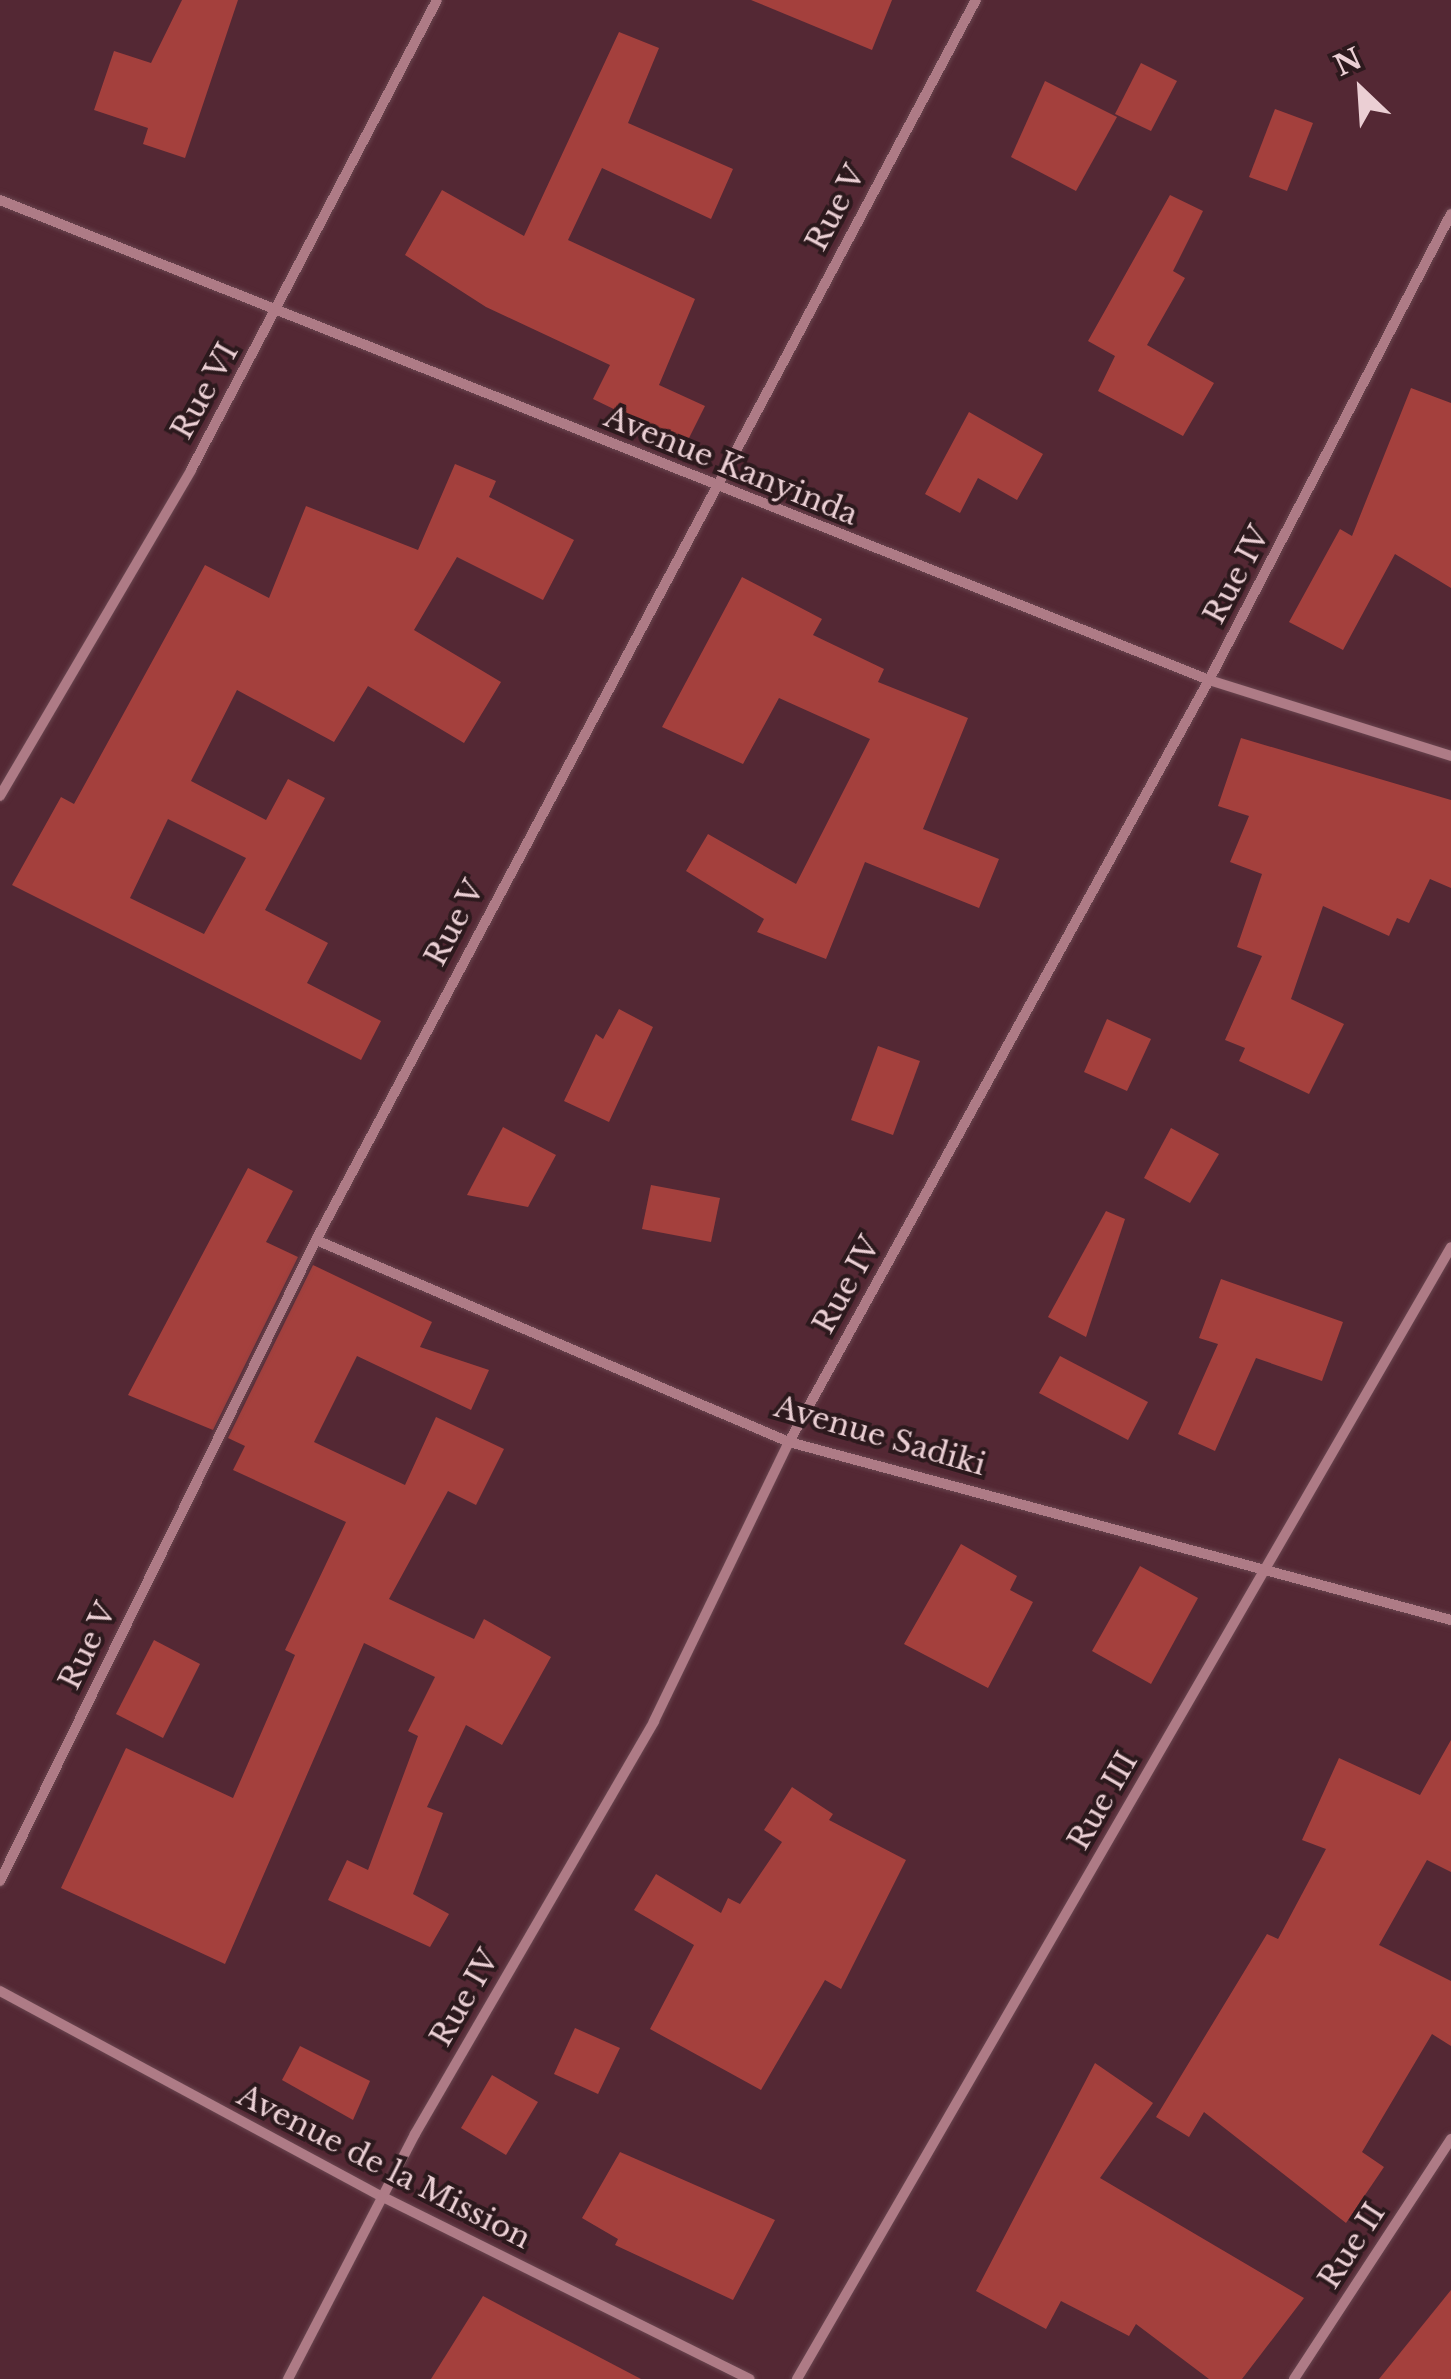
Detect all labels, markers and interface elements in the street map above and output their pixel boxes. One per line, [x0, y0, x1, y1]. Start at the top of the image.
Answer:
north arrow [1311, 40, 1411, 140]
text: N [1329, 41, 1367, 84]
street label: Rue V [798, 158, 874, 258]
street label: Rue VI [164, 336, 246, 446]
street label: Avenue Kanyinda [599, 399, 863, 533]
street label: Rue IV [1196, 520, 1278, 630]
street label: Rue V [417, 873, 493, 973]
street label: Rue IV [806, 1230, 888, 1340]
street label: Avenue Sadiki [770, 1389, 990, 1483]
street label: Rue V [51, 1596, 125, 1696]
street label: Rue III [1061, 1746, 1145, 1856]
street label: Rue IV [423, 1943, 507, 2053]
street label: Avenue de la Mission [231, 2077, 537, 2257]
street label: Rue II [1311, 2197, 1393, 2295]

